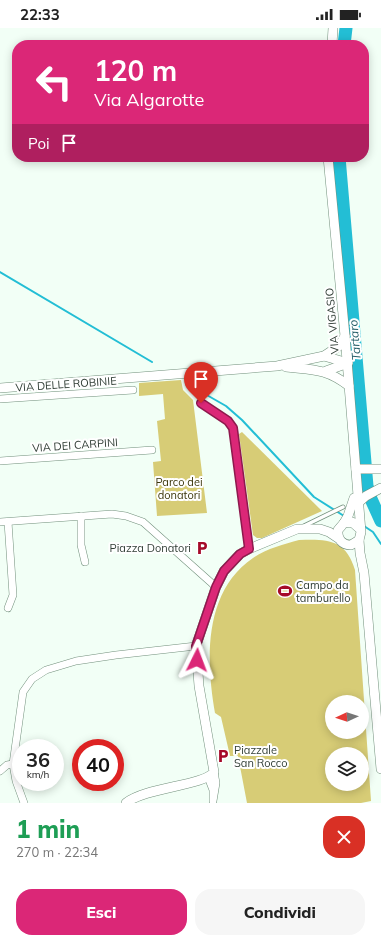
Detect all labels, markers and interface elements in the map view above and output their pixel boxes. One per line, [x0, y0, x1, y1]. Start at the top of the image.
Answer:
text: 22:33 [20, 5, 60, 24]
text: 120 m [94, 53, 177, 88]
icon: left [28, 56, 80, 108]
text: Via Algarotte [94, 88, 204, 111]
icon: arrive [58, 132, 80, 154]
text: Poi [28, 134, 50, 153]
street label: VIA VIGASIO [322, 287, 342, 355]
water label: Tartaro [345, 319, 364, 361]
pin [184, 362, 218, 403]
icon: arrive [190, 368, 212, 390]
street label: VIA DELLE ROBINIE [15, 373, 117, 395]
street label: VIA DEI CARPINI [32, 435, 118, 455]
park label: Parco dei donatori [155, 475, 203, 502]
parking icon: Piazza Donatori [194, 540, 210, 556]
place label: Piazza Donatori [110, 541, 191, 555]
place label: Campo da tamburello [296, 578, 350, 605]
sports icon: Campo da tamburello [277, 583, 293, 599]
position arrow [176, 639, 218, 681]
north arrow [325, 695, 369, 739]
map controls [325, 695, 369, 791]
speed limit sign: 40 [72, 739, 124, 791]
place label: Piazzale San Rocco [234, 743, 288, 770]
text: 36 [26, 747, 50, 772]
button: layers [325, 747, 369, 791]
parking icon: Piazzale San Rocco [215, 748, 231, 764]
text: km/h [27, 768, 49, 781]
text: 1 min [16, 814, 80, 844]
button: close [323, 816, 365, 858]
text: 270 m · 22:34 [16, 844, 98, 860]
button: Esci [16, 889, 187, 935]
button: Condividi [195, 889, 365, 935]

